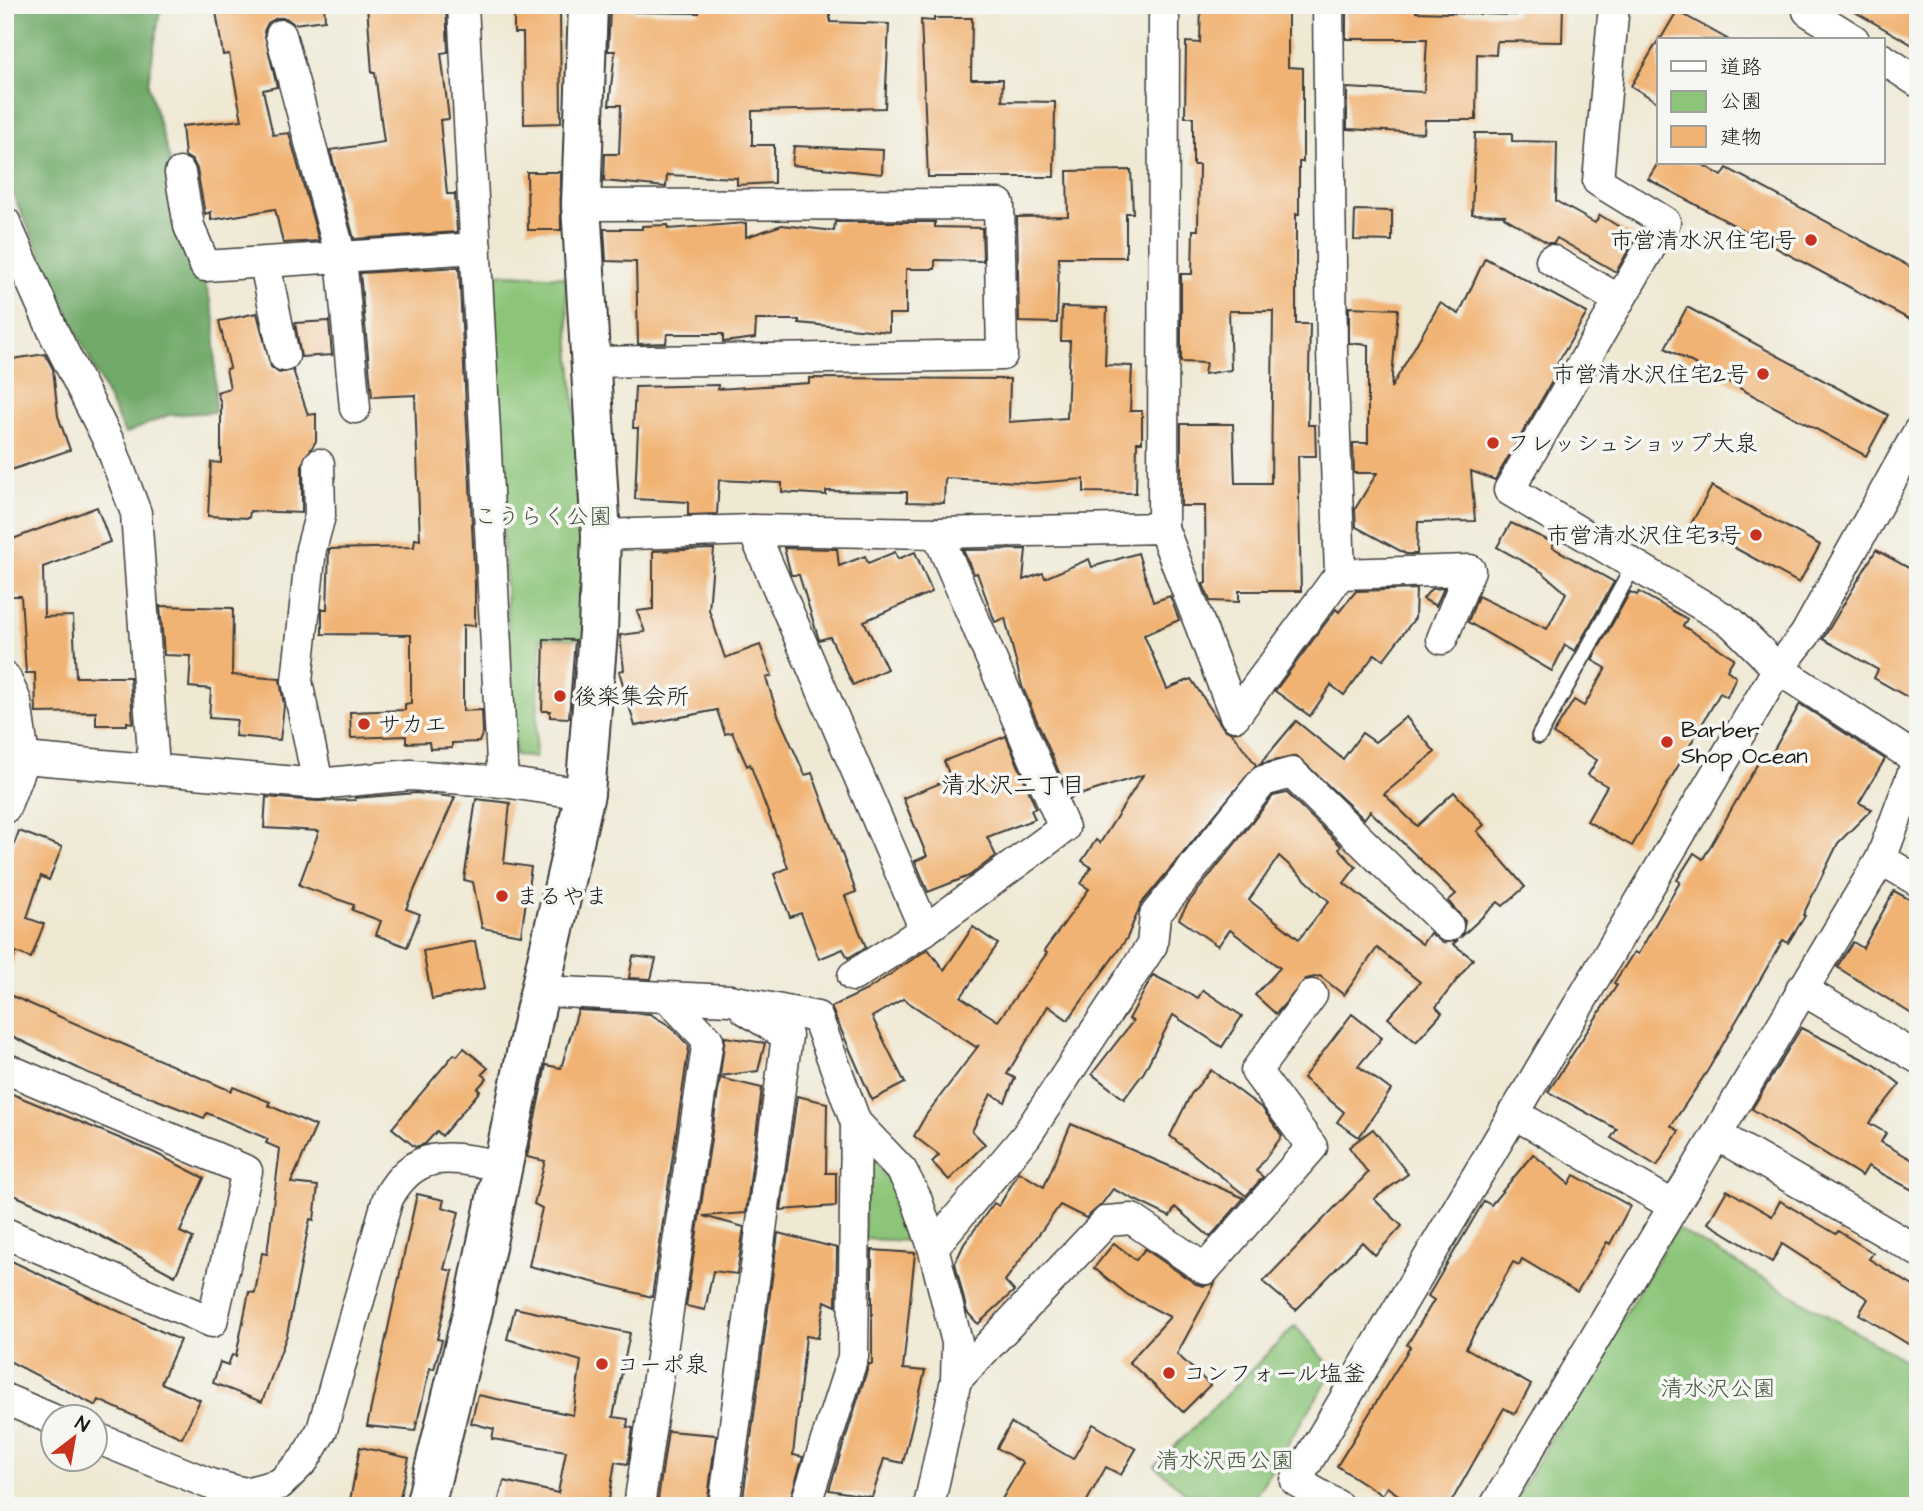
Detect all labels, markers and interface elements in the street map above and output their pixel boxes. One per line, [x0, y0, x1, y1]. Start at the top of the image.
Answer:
legend [1657, 38, 1884, 164]
text: 道路 [1720, 53, 1762, 82]
text: 公園 [1720, 87, 1762, 116]
text: 建物 [1720, 123, 1762, 152]
place label: 市営清水沢住宅1号 [1610, 225, 1797, 257]
marker: 市営清水沢住宅1号 [1803, 232, 1819, 248]
place label: 市営清水沢住宅2号 [1552, 359, 1749, 391]
marker: 市営清水沢住宅2号 [1755, 366, 1771, 382]
place label: フレッシュショップ大泉 [1507, 428, 1758, 460]
marker: フレッシュショップ大泉 [1485, 435, 1501, 451]
park label: こうらく公園 [474, 501, 612, 533]
place label: 市営清水沢住宅3号 [1546, 520, 1742, 552]
marker: 市営清水沢住宅3号 [1748, 527, 1764, 543]
place label: 後楽集会所 [574, 681, 689, 713]
marker: 後楽集会所 [552, 688, 568, 704]
place label: サカエ [378, 709, 447, 741]
place label: Barber Shop Ocean [1681, 714, 1808, 772]
marker: サカエ [356, 716, 372, 732]
marker: Barber Shop Ocean [1659, 734, 1675, 750]
district label: 清水沢二丁目 [941, 769, 1085, 803]
place label: まるやま [516, 881, 608, 913]
marker: まるやま [494, 888, 510, 904]
place label: コーポ泉 [616, 1349, 708, 1381]
marker: コーポ泉 [594, 1356, 610, 1372]
place label: コンフォール塩釜 [1183, 1358, 1366, 1390]
marker: コンフォール塩釜 [1161, 1365, 1177, 1381]
park label: 清水沢公園 [1661, 1373, 1776, 1405]
north arrow [38, 1402, 108, 1472]
text: N [70, 1410, 94, 1439]
park label: 清水沢西公園 [1156, 1445, 1294, 1477]

